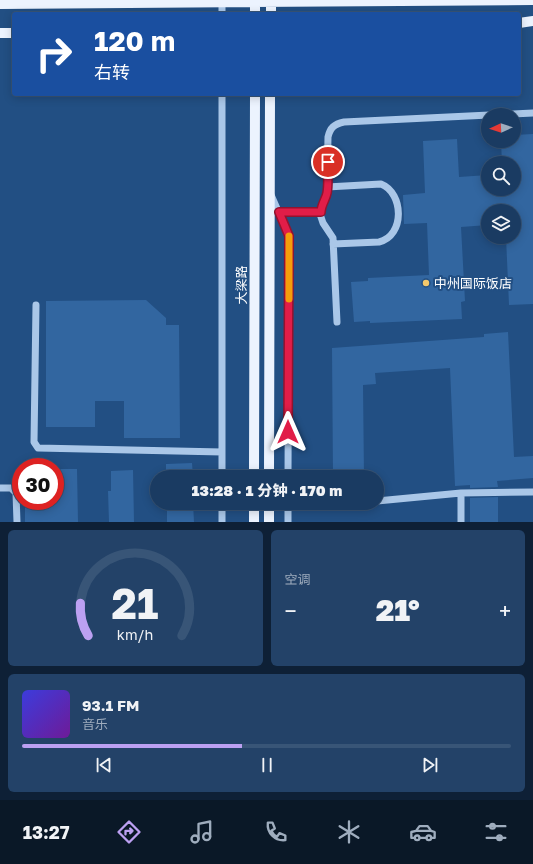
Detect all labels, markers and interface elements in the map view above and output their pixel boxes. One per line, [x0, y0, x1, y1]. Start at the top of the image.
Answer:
text: 120 m [94, 24, 175, 57]
icon: right [28, 28, 80, 80]
text: 右转 [94, 61, 130, 83]
north arrow [481, 108, 521, 148]
map controls [481, 108, 521, 244]
pin [311, 145, 345, 179]
icon: arrive [317, 151, 339, 173]
button: search [481, 156, 521, 196]
button: layers [481, 204, 521, 244]
street label: 大梁路 [233, 265, 249, 305]
place label: 中州国际饭店 [434, 275, 512, 291]
marker: 中州国际饭店 [421, 278, 431, 288]
position arrow [267, 411, 309, 453]
speed limit sign: 30 [12, 458, 64, 510]
text: 13:28 · 1 分钟 · 170 m [192, 481, 342, 499]
text: 空调 [285, 571, 311, 587]
text: 21 [112, 578, 159, 628]
text: 21° [376, 592, 420, 628]
text: − [285, 597, 297, 624]
text: + [499, 597, 511, 624]
text: km/h [117, 626, 153, 643]
text: 93.1 FM [82, 696, 139, 714]
text: 音乐 [82, 716, 108, 732]
icon: previous [93, 754, 115, 776]
icon: pause [256, 754, 278, 776]
icon: next [419, 754, 441, 776]
icon: directions [115, 818, 143, 846]
icon: music [188, 818, 216, 846]
icon: phone [262, 818, 290, 846]
icon: climate [335, 818, 363, 846]
icon: car [409, 818, 437, 846]
icon: filters [482, 818, 510, 846]
text: 13:27 [23, 821, 70, 843]

